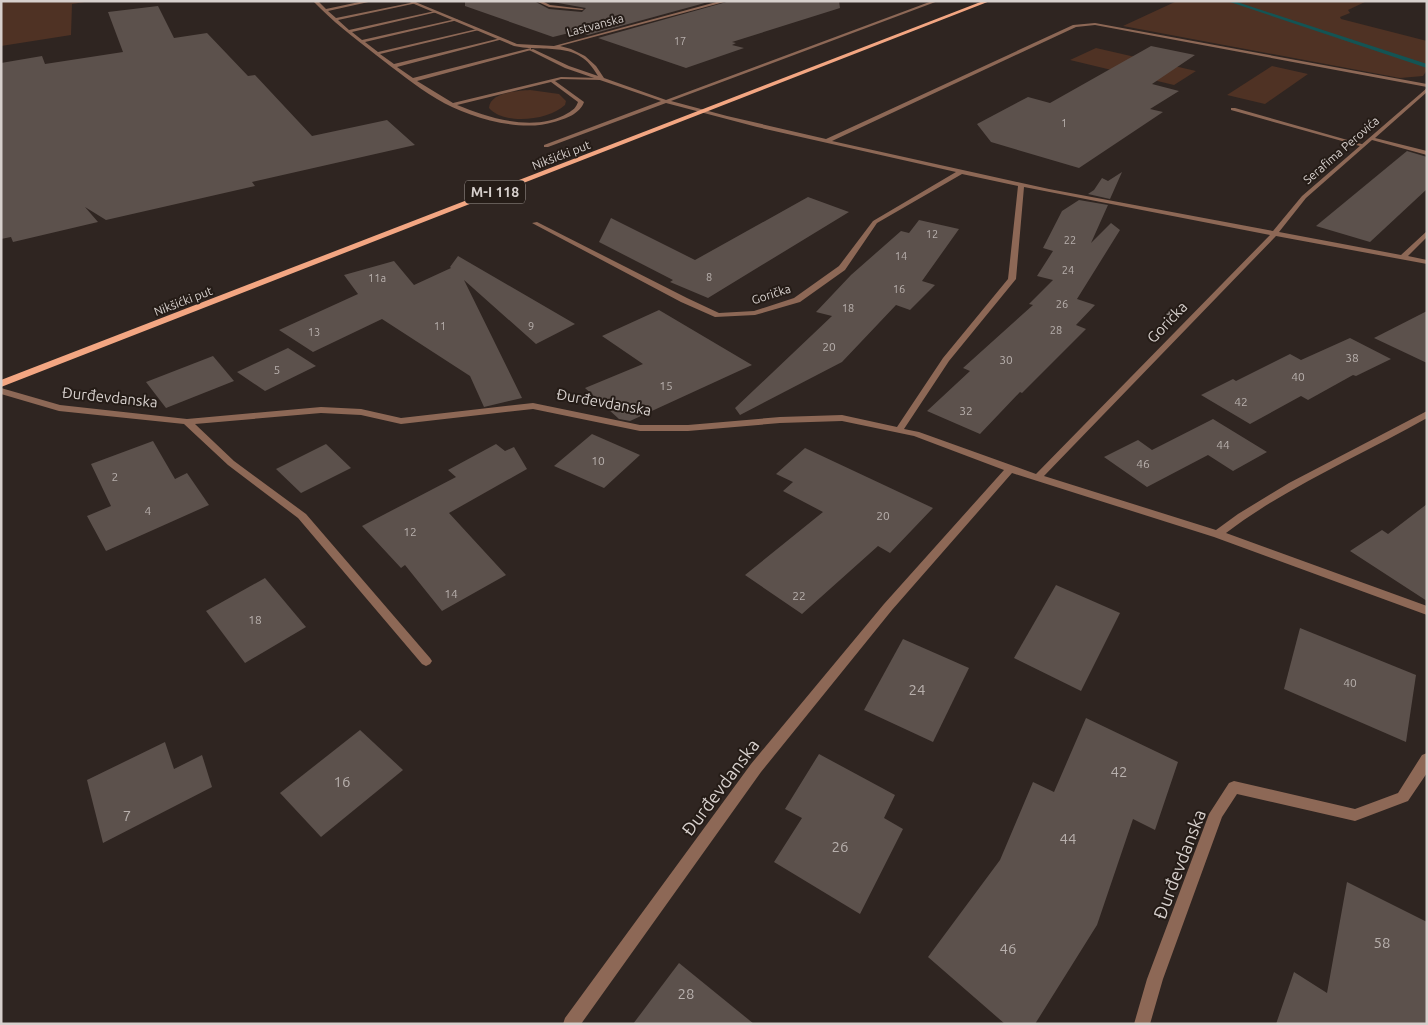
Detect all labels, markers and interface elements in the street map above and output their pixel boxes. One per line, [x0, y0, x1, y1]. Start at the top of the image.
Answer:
street label: Lastvanska [565, 11, 625, 39]
house number: 17 [674, 35, 686, 47]
street label: Serafima Perovića [1301, 114, 1381, 186]
house number: 1 [1061, 117, 1067, 129]
street label: Nikšićki put [530, 138, 592, 172]
road number: M-I 118 [465, 180, 525, 203]
house number: 12 [926, 228, 938, 240]
house number: 22 [1064, 234, 1076, 246]
house number: 14 [895, 250, 907, 262]
house number: 24 [1062, 264, 1074, 276]
house number: 8 [706, 271, 712, 283]
house number: 11a [368, 272, 386, 284]
street label: Gorička [750, 282, 792, 306]
house number: 16 [893, 283, 905, 295]
street label: Nikšićki put [152, 284, 214, 318]
house number: 26 [1056, 298, 1068, 310]
street label: Gorička [1143, 298, 1191, 346]
house number: 18 [842, 302, 854, 314]
house number: 11 [434, 320, 446, 332]
house number: 9 [528, 320, 534, 332]
house number: 28 [1050, 324, 1062, 336]
house number: 13 [308, 326, 320, 338]
house number: 20 [822, 340, 836, 353]
house number: 38 [1345, 351, 1359, 364]
house number: 30 [999, 353, 1013, 366]
house number: 5 [274, 363, 280, 376]
house number: 40 [1291, 370, 1305, 383]
house number: 15 [659, 379, 673, 392]
street label: Đurđevdanska [61, 384, 159, 410]
street label: Đurđevdanska [555, 385, 653, 419]
house number: 42 [1234, 395, 1248, 408]
house number: 32 [959, 404, 973, 417]
house number: 44 [1216, 438, 1230, 451]
house number: 10 [591, 454, 605, 467]
house number: 46 [1136, 457, 1150, 470]
house number: 2 [112, 470, 118, 483]
house number: 4 [145, 504, 152, 517]
house number: 20 [876, 509, 890, 522]
house number: 12 [403, 525, 417, 538]
house number: 14 [444, 587, 458, 600]
house number: 22 [792, 589, 806, 602]
house number: 18 [248, 613, 262, 626]
house number: 40 [1343, 676, 1357, 689]
house number: 24 [909, 681, 925, 698]
street label: Đurđevdanska [677, 735, 763, 839]
house number: 42 [1111, 763, 1127, 780]
house number: 16 [334, 773, 350, 790]
house number: 7 [123, 807, 131, 824]
street label: Đurđevdanska [1149, 807, 1209, 921]
house number: 44 [1060, 830, 1076, 847]
house number: 26 [832, 838, 848, 855]
house number: 58 [1374, 934, 1390, 951]
house number: 46 [1000, 940, 1016, 957]
house number: 28 [678, 985, 694, 1002]

